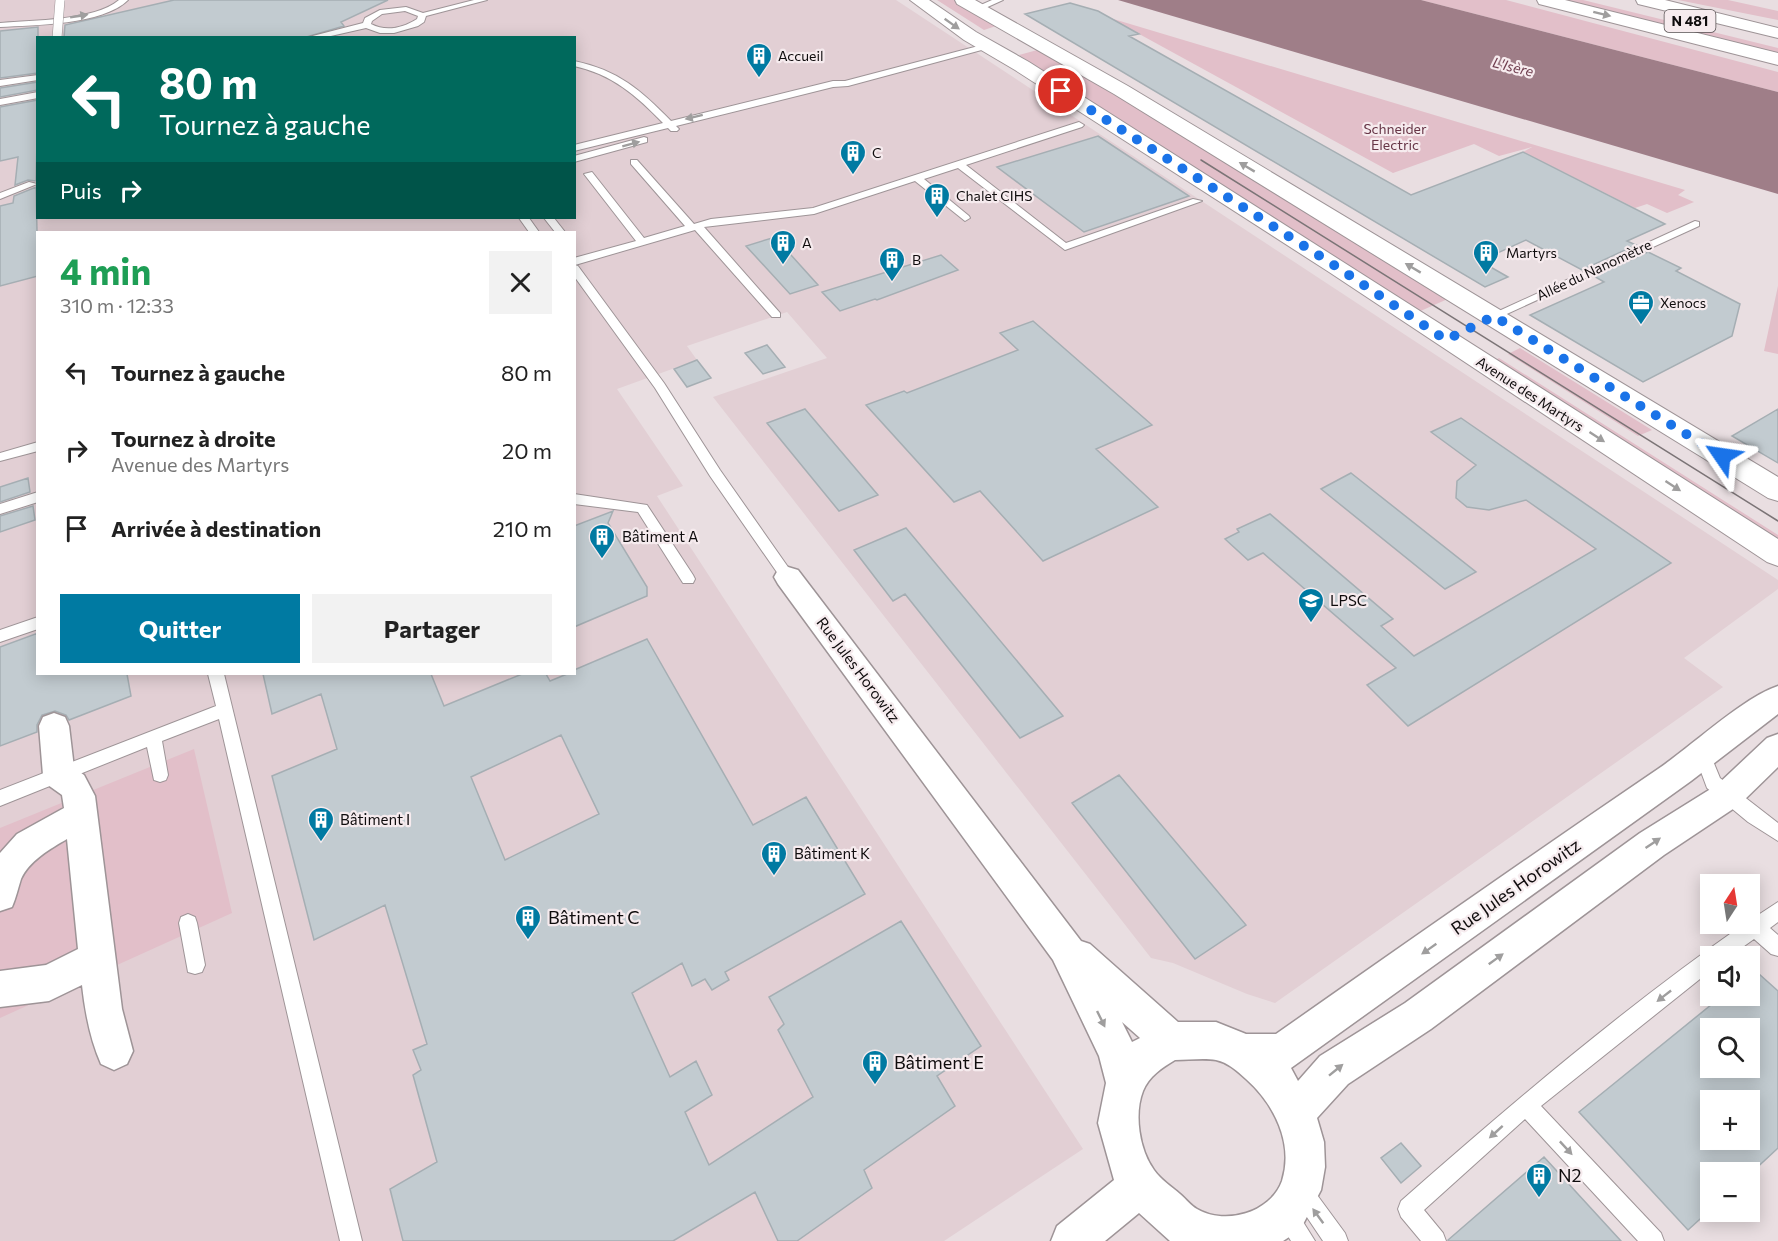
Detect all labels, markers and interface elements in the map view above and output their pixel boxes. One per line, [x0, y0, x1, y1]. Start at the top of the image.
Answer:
one-way arrow [1592, 10, 1611, 20]
road number: N 481 [1664, 10, 1716, 32]
one-way arrow [70, 12, 89, 21]
one-way arrow [943, 18, 959, 30]
building icon: Accueil [744, 41, 774, 79]
place label: Accueil [778, 47, 824, 64]
water label: L'Isère [1491, 53, 1536, 80]
text: 80 m [159, 56, 258, 108]
icon: left [60, 60, 138, 138]
pin [1035, 65, 1086, 116]
icon: arrive [1044, 74, 1077, 107]
text: Tournez à gauche [159, 108, 370, 141]
one-way arrow [685, 113, 704, 122]
park label: Schneider Electric [1363, 120, 1427, 153]
one-way arrow [622, 138, 640, 148]
building icon: C [838, 138, 868, 176]
place label: C [872, 144, 882, 161]
one-way arrow [1239, 161, 1255, 172]
icon: right [114, 174, 147, 207]
text: Puis [60, 177, 102, 204]
building icon: Chalet CIHS [922, 181, 952, 219]
place label: Chalet CIHS [956, 187, 1032, 204]
building icon: A [768, 228, 798, 266]
place label: A [802, 234, 812, 251]
street label: Allée du Nanomètre [1534, 235, 1654, 304]
building icon: Martyrs [1471, 238, 1501, 276]
place label: Martyrs [1506, 244, 1557, 261]
building icon: B [877, 245, 907, 283]
text: 4 min [60, 248, 151, 292]
button: close [489, 251, 552, 314]
place label: B [912, 251, 921, 268]
one-way arrow [1405, 263, 1422, 274]
office icon: Xenocs [1626, 288, 1656, 326]
text: 310 m · 12:33 [60, 293, 174, 317]
place label: Xenocs [1660, 294, 1706, 311]
street label: Avenue des Martyrs [1473, 352, 1587, 435]
icon: left [60, 356, 93, 389]
text: Tournez à gauche [111, 359, 285, 386]
text: 80 m [501, 359, 552, 386]
position arrow [1690, 424, 1754, 488]
text: Tournez à droite [111, 425, 276, 452]
one-way arrow [1589, 432, 1605, 443]
icon: right [60, 434, 93, 467]
text: 20 m [502, 437, 552, 464]
text: Avenue des Martyrs [111, 452, 289, 476]
one-way arrow [1664, 480, 1680, 492]
icon: arrive [60, 512, 93, 545]
text: Arrivée à destination [111, 515, 321, 542]
text: 210 m [493, 515, 552, 542]
building icon: Bâtiment A [587, 522, 617, 560]
place label: Bâtiment A [622, 527, 698, 545]
school or university icon: LPSC [1296, 586, 1326, 624]
place label: LPSC [1330, 591, 1367, 609]
button: Quitter [60, 594, 300, 663]
button: Partager [312, 594, 552, 663]
street label: Rue Jules Horowitz [813, 613, 904, 726]
building icon: Bâtiment I [306, 805, 336, 843]
place label: Bâtiment I [340, 810, 410, 828]
street label: Rue Jules Horowitz [1446, 833, 1584, 939]
one-way arrow [1645, 838, 1661, 849]
building icon: Bâtiment K [759, 839, 789, 877]
place label: Bâtiment K [794, 844, 870, 862]
north arrow [1700, 874, 1760, 934]
map controls [1700, 874, 1760, 1222]
building icon: Bâtiment C [513, 903, 543, 941]
place label: Bâtiment C [548, 906, 640, 928]
one-way arrow [1422, 942, 1437, 954]
button: sound [1700, 946, 1760, 1006]
one-way arrow [1488, 952, 1504, 965]
one-way arrow [1656, 989, 1672, 1002]
one-way arrow [1096, 1011, 1106, 1028]
button: search [1700, 1018, 1760, 1078]
building icon: Bâtiment E [860, 1048, 890, 1086]
place label: Bâtiment E [894, 1051, 984, 1073]
one-way arrow [1328, 1064, 1344, 1077]
button: + [1700, 1090, 1760, 1150]
one-way arrow [1489, 1125, 1504, 1139]
one-way arrow [1559, 1140, 1572, 1155]
building icon: N2 [1524, 1161, 1554, 1199]
button: − [1700, 1162, 1760, 1222]
place label: N2 [1558, 1164, 1582, 1186]
one-way arrow [1312, 1208, 1324, 1224]

